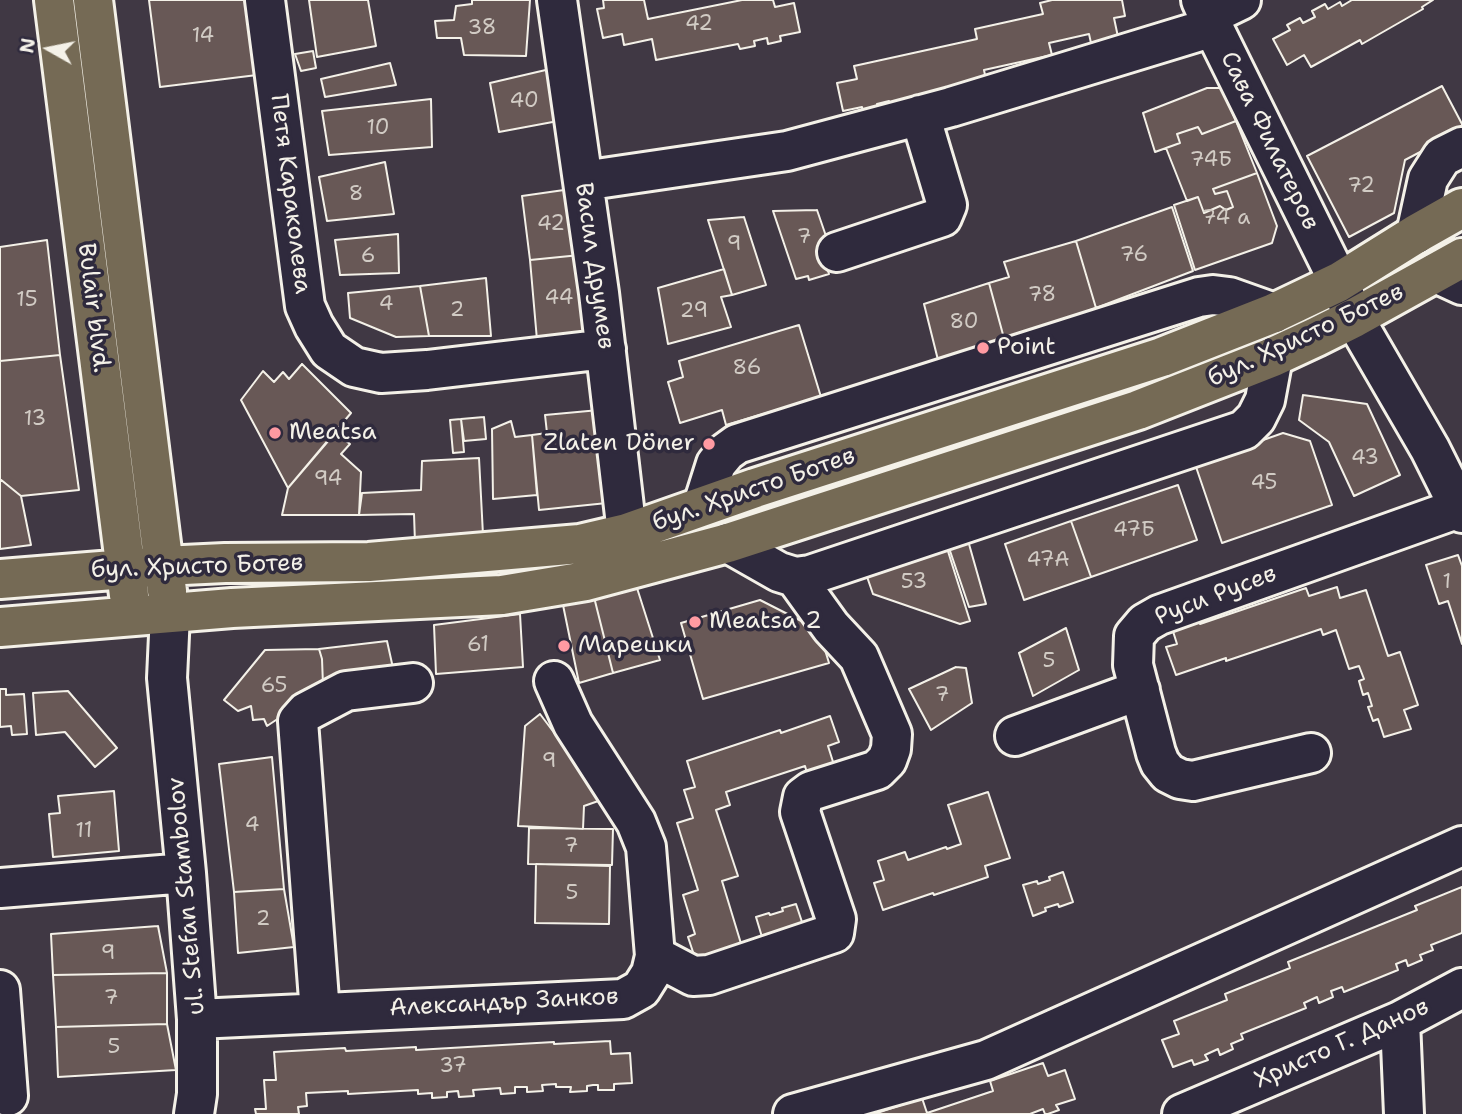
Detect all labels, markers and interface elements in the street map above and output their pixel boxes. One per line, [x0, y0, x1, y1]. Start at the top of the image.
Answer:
house number: 42 [685, 12, 713, 38]
north arrow [14, 14, 84, 84]
house number: 38 [468, 16, 496, 42]
house number: 14 [192, 24, 214, 50]
text: N [14, 36, 41, 55]
street label: Сава Филатеров [1213, 47, 1325, 235]
house number: 40 [509, 89, 539, 115]
street label: Петя Караколева [263, 92, 317, 296]
house number: 10 [367, 116, 389, 142]
house number: 74Б [1190, 148, 1232, 174]
house number: 72 [1347, 174, 1375, 200]
street label: Васил Друмев [568, 181, 620, 351]
house number: 8 [349, 182, 363, 208]
house number: 74 a [1202, 206, 1250, 232]
house number: 42 [537, 212, 565, 238]
house number: 7 [797, 225, 811, 251]
house number: 9 [727, 232, 741, 258]
street label: Bulair blvd. [71, 241, 115, 375]
house number: 76 [1120, 243, 1148, 269]
house number: 6 [361, 244, 375, 270]
street label: бул. Христо Ботев [1204, 278, 1408, 394]
house number: 78 [1028, 283, 1056, 309]
house number: 44 [545, 286, 573, 312]
house number: 15 [16, 288, 38, 314]
house number: 4 [379, 292, 393, 318]
house number: 2 [450, 298, 464, 324]
house number: 29 [680, 299, 708, 325]
house number: 80 [950, 310, 978, 336]
place label: Point [997, 334, 1056, 362]
marker: Point [975, 340, 991, 356]
house number: 86 [733, 356, 761, 382]
house number: 13 [24, 407, 46, 433]
place label: Meatsa [289, 419, 377, 447]
marker: Meatsa [267, 425, 283, 441]
place label: Zlaten Döner [543, 430, 695, 458]
marker: Zlaten Döner [701, 436, 717, 452]
street label: бул. Христо Ботев [649, 442, 859, 538]
house number: 43 [1351, 446, 1379, 472]
house number: 94 [314, 467, 342, 493]
house number: 45 [1251, 471, 1277, 497]
house number: 47Б [1113, 518, 1155, 544]
house number: 47А [1026, 548, 1070, 574]
street label: бул. Христо Ботев [90, 549, 304, 585]
street label: Руси Русев [1151, 560, 1281, 632]
house number: 53 [901, 570, 927, 596]
house number: 1 [1443, 570, 1451, 596]
place label: Meatsa 2 [709, 608, 822, 636]
marker: Meatsa 2 [687, 614, 703, 630]
place label: Марешки [578, 632, 693, 660]
house number: 61 [467, 633, 489, 659]
marker: Марешки [556, 638, 572, 654]
house number: 5 [1043, 649, 1055, 675]
house number: 65 [261, 674, 287, 700]
house number: 7 [935, 683, 949, 709]
house number: 9 [542, 749, 556, 775]
street label: ul. Stefan Stambolov [162, 776, 212, 1016]
house number: 4 [245, 813, 259, 839]
house number: 11 [76, 819, 92, 845]
house number: 7 [564, 834, 578, 860]
house number: 5 [566, 881, 578, 907]
house number: 2 [256, 907, 270, 933]
house number: 9 [101, 941, 115, 967]
street label: Александър Занков [389, 983, 619, 1023]
house number: 7 [104, 986, 118, 1012]
street label: Христо Г. Данов [1250, 993, 1434, 1095]
house number: 5 [108, 1035, 120, 1061]
house number: 37 [439, 1054, 467, 1080]

